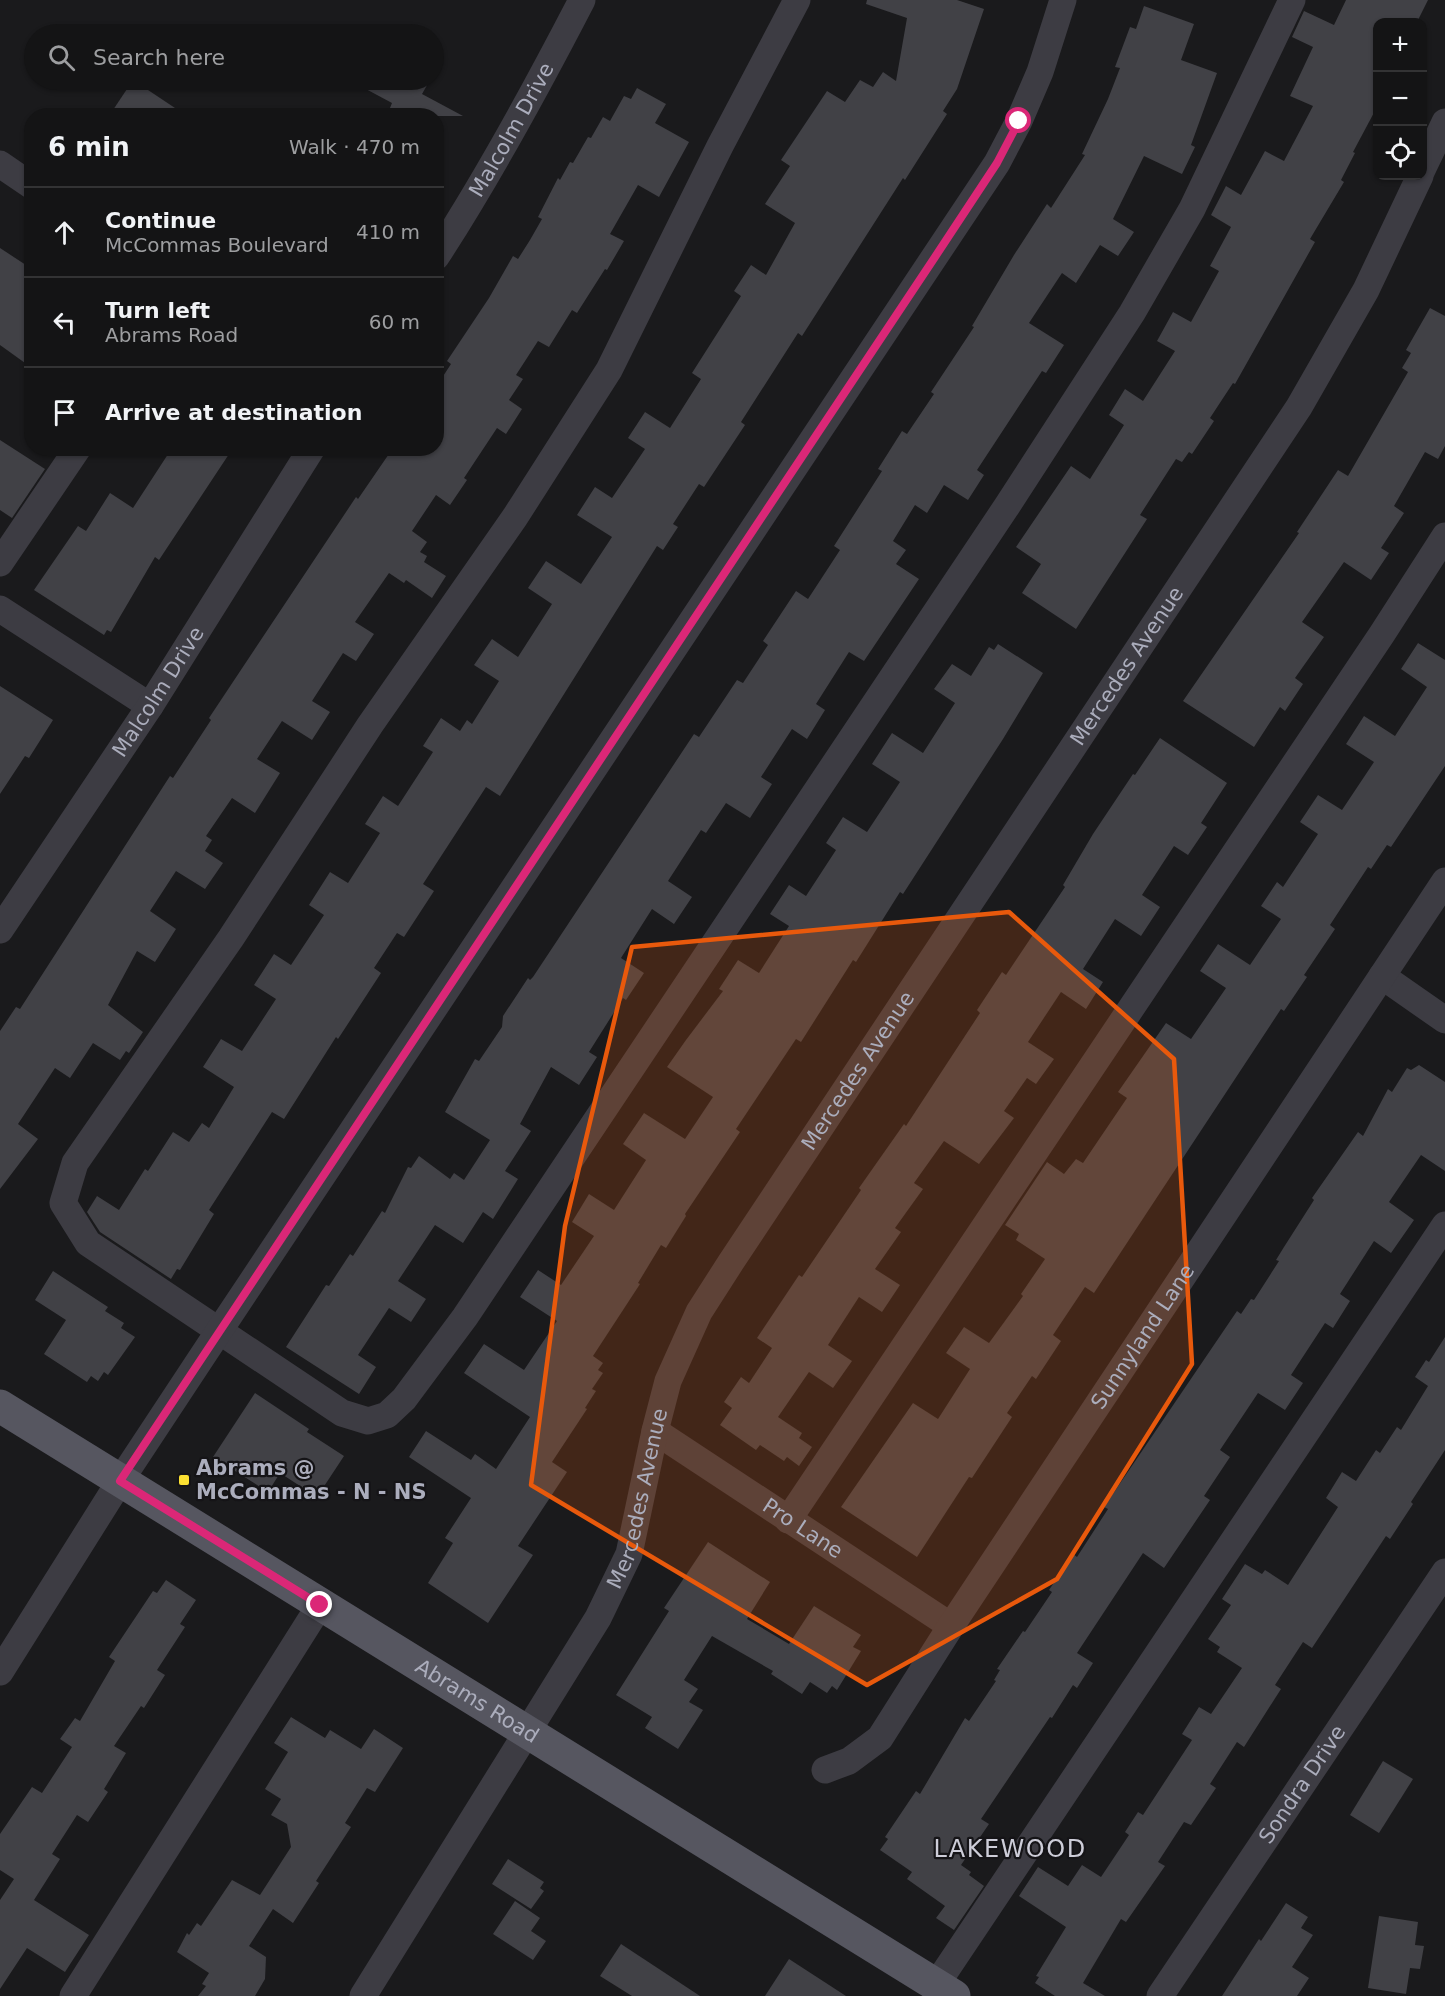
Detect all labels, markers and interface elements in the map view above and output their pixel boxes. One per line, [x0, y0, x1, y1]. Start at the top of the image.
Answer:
map controls [1373, 18, 1427, 180]
button: + [1373, 18, 1427, 72]
search box [24, 24, 444, 90]
icon: search [45, 41, 78, 74]
text: Search here [93, 45, 225, 70]
street label: Malcolm Drive [464, 59, 559, 201]
button: − [1373, 72, 1427, 126]
route start [1005, 107, 1031, 133]
button: locate [1373, 126, 1427, 180]
text: 6 min [48, 132, 130, 162]
text: Walk · 470 m [289, 135, 420, 159]
text: Continue [105, 208, 216, 233]
icon: ahead [48, 216, 81, 249]
text: 410 m [356, 220, 420, 244]
text: McCommas Boulevard [105, 233, 329, 257]
text: Turn left [105, 298, 210, 323]
icon: left [48, 306, 81, 339]
text: 60 m [369, 310, 420, 334]
text: Abrams Road [105, 323, 238, 347]
icon: arrive [48, 396, 81, 429]
text: Arrive at destination [105, 400, 362, 425]
street label: Mercedes Avenue [1066, 582, 1188, 750]
street label: Malcolm Drive [107, 622, 209, 761]
street label: Mercedes Avenue [797, 987, 919, 1155]
street label: Sunnyland Lane [1086, 1260, 1199, 1414]
street label: Mercedes Avenue [602, 1406, 672, 1593]
place label: Abrams @ McCommas - N - NS [196, 1456, 427, 1504]
marker: Abrams @ McCommas - N - NS [177, 1473, 191, 1487]
street label: Pro Lane [758, 1493, 847, 1563]
route end [306, 1591, 332, 1617]
street label: Abrams Road [411, 1654, 543, 1748]
street label: Sondra Drive [1254, 1721, 1350, 1848]
district label: LAKEWOOD [933, 1835, 1087, 1863]

